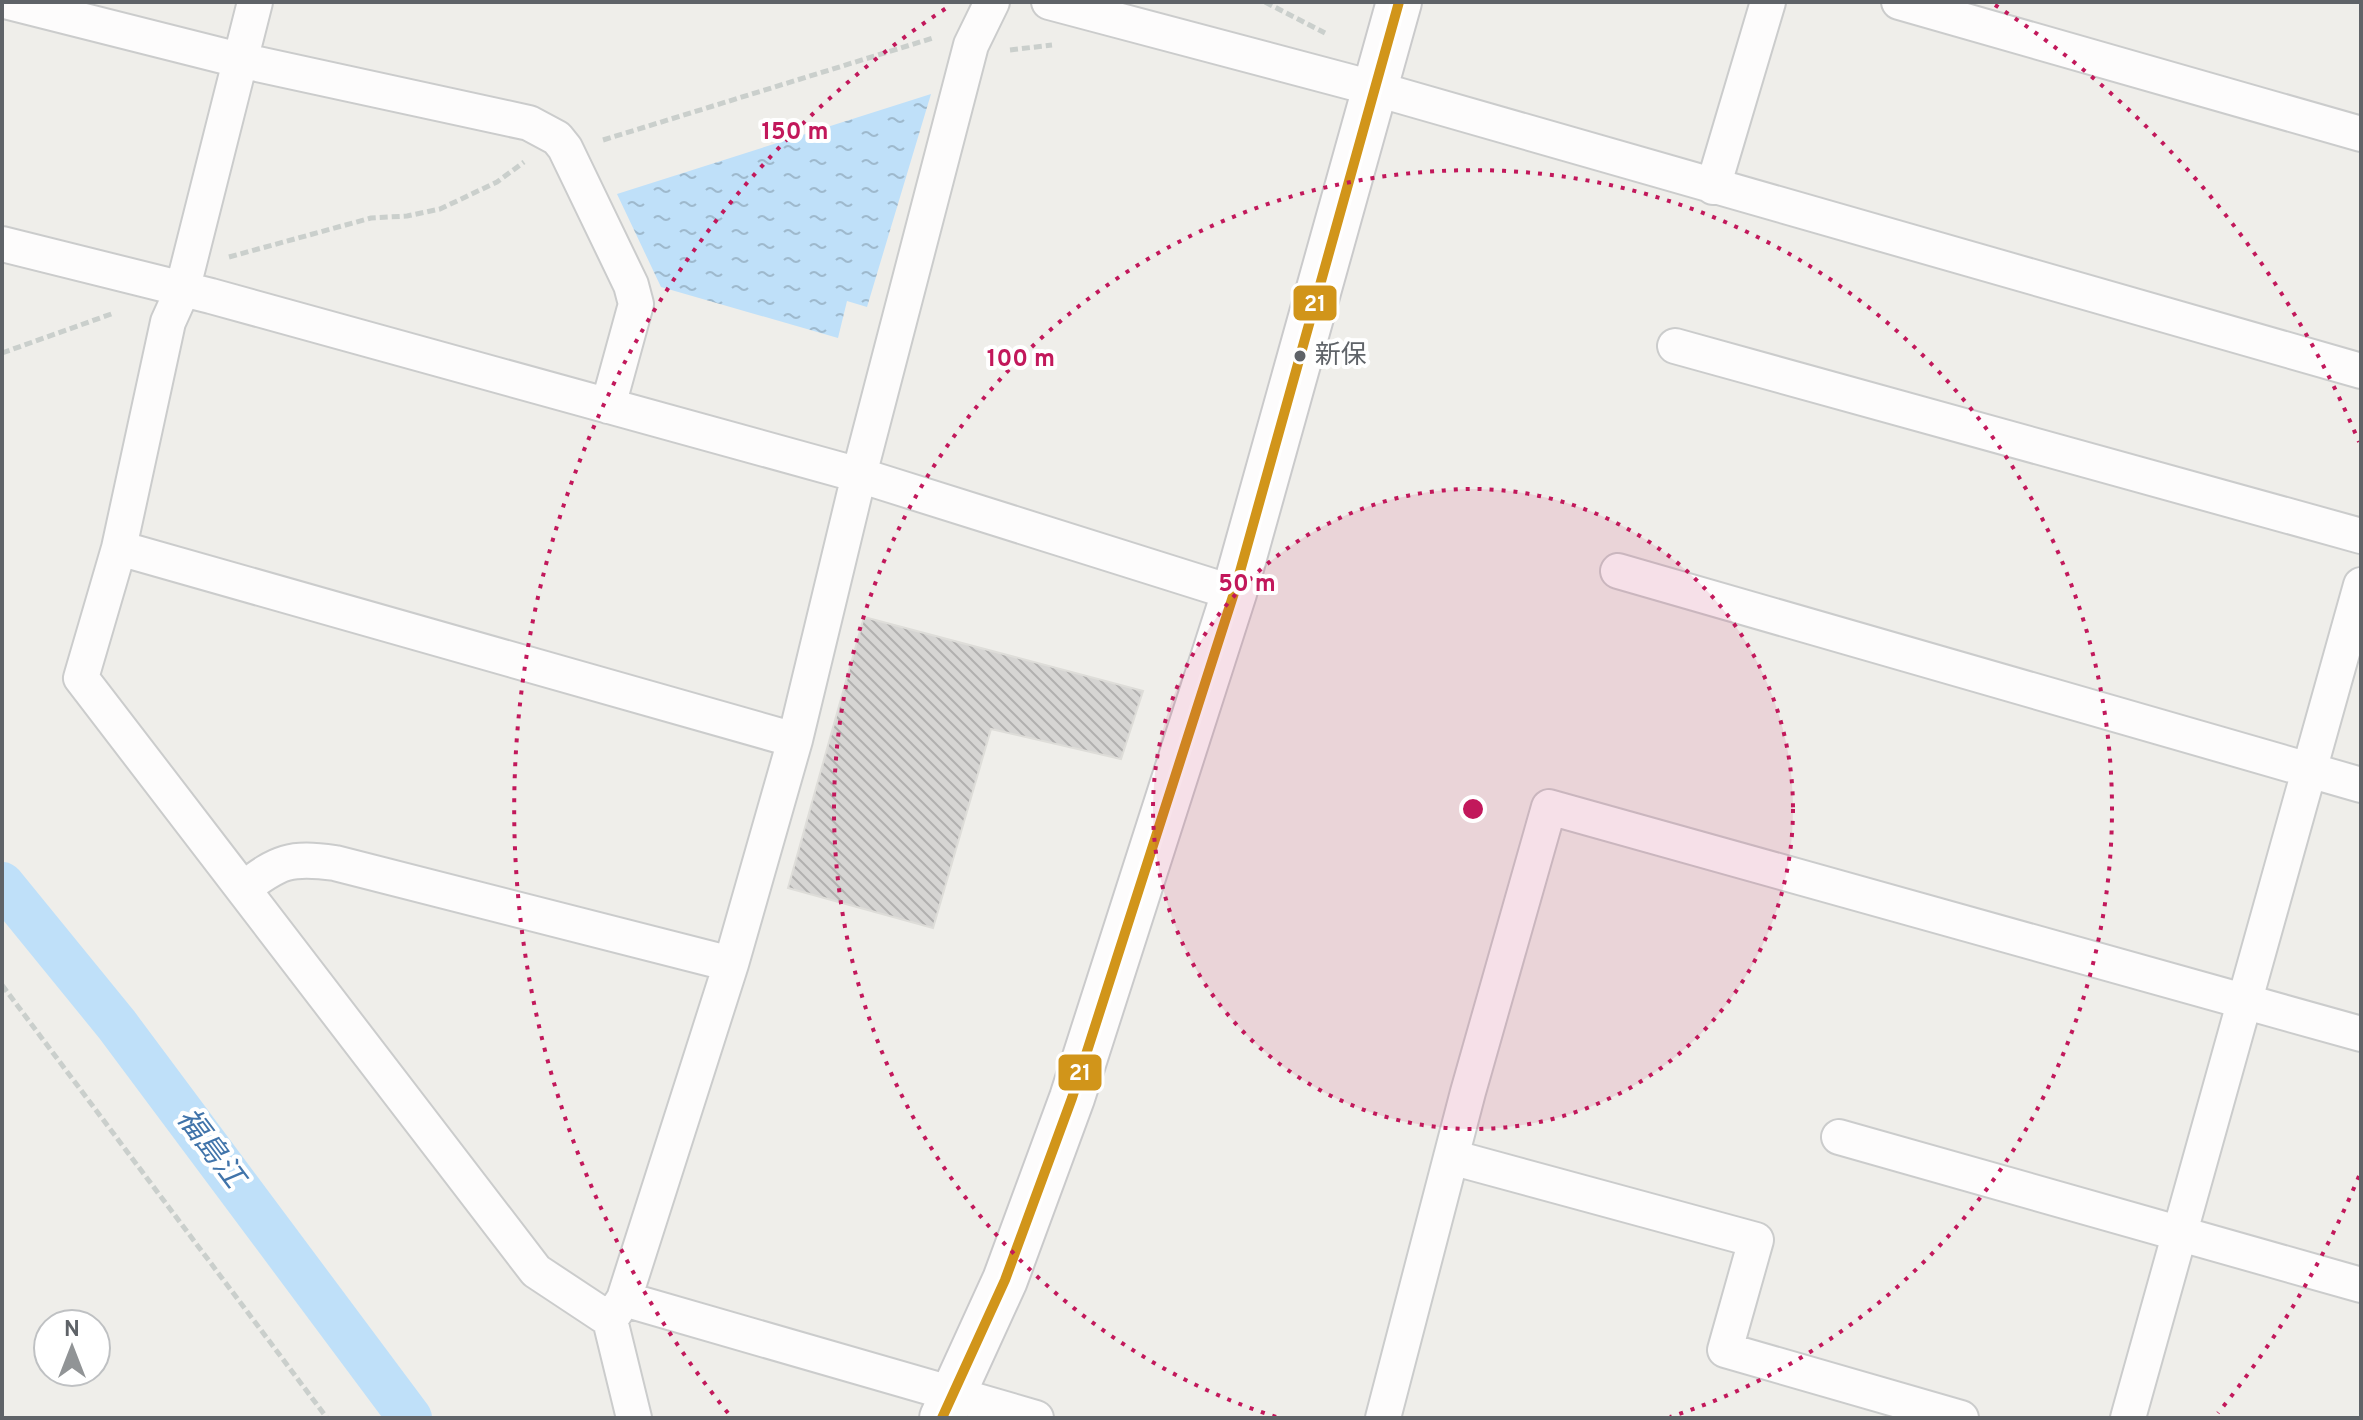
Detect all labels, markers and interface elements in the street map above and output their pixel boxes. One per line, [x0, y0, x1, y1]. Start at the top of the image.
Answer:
text: 150 m [761, 118, 829, 148]
line badge: 21 [1292, 284, 1338, 322]
text: 21 [1304, 292, 1326, 319]
place label: 新保 [1315, 340, 1367, 373]
text: 100 m [987, 345, 1055, 375]
marker: 新保 [1292, 348, 1308, 364]
text: 50 m [1218, 570, 1276, 600]
centre of rings [1459, 795, 1487, 823]
line badge: 21 [1057, 1053, 1103, 1092]
text: 21 [1069, 1061, 1091, 1088]
water label: 福島江 [167, 1102, 253, 1198]
north arrow [32, 1308, 112, 1388]
text: N [64, 1317, 80, 1344]

